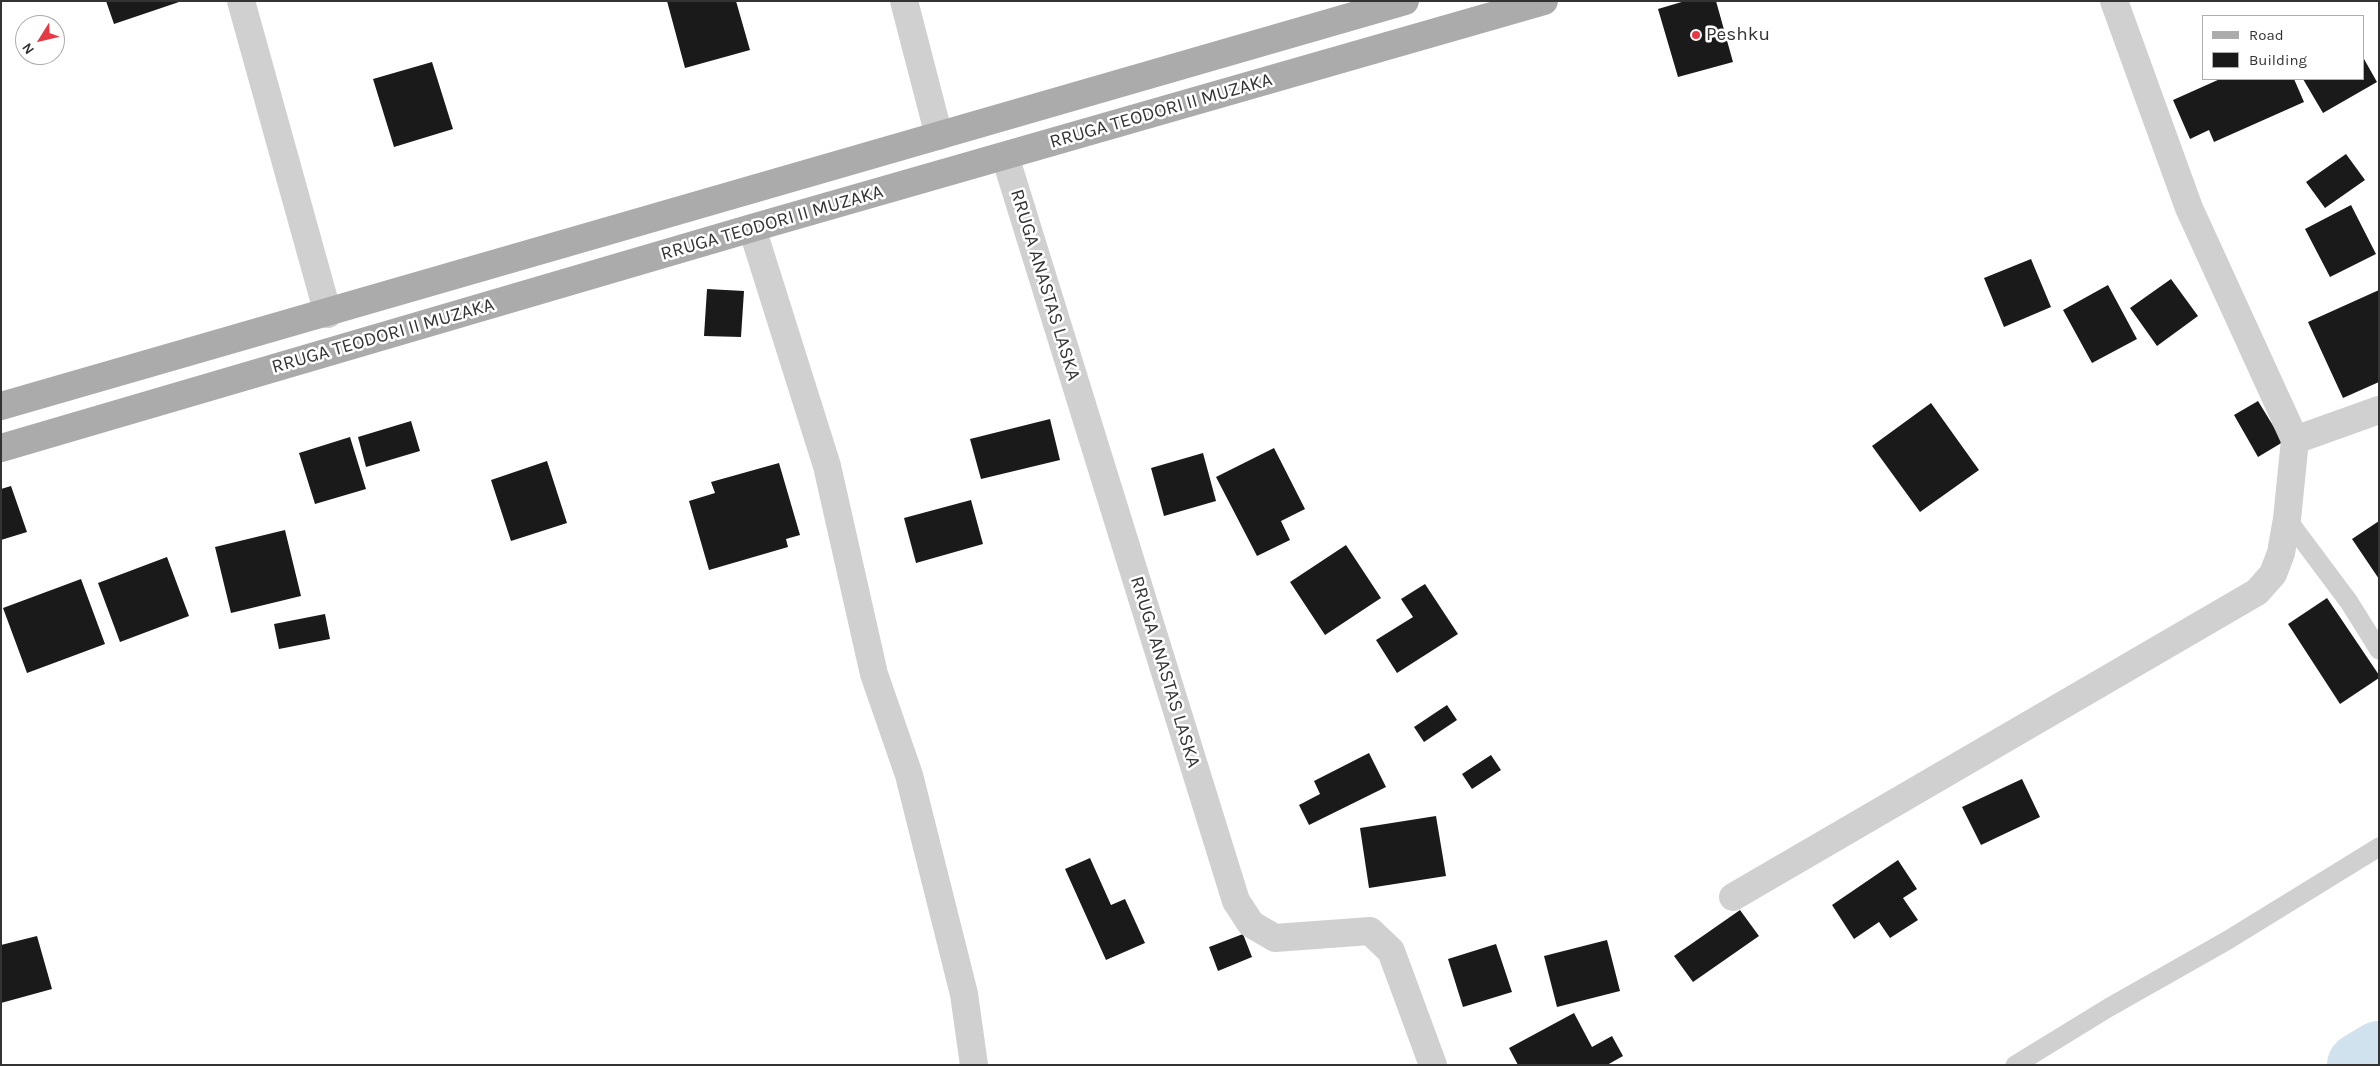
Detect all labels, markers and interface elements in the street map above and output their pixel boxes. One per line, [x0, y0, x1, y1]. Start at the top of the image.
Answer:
north arrow [15, 15, 65, 65]
legend [2202, 15, 2365, 80]
place label: Peshku [1706, 24, 1770, 46]
text: Road [2249, 26, 2284, 44]
marker: Peshku [1690, 29, 1702, 41]
text: N [18, 39, 38, 58]
text: Building [2249, 51, 2307, 69]
street label: RRUGA TEODORI II MUZAKA [1047, 68, 1275, 154]
street label: RRUGA TEODORI II MUZAKA [658, 180, 886, 266]
street label: RRUGA ANASTAS LASKA [1005, 186, 1085, 384]
street label: RRUGA TEODORI II MUZAKA [269, 293, 497, 379]
street label: RRUGA ANASTAS LASKA [1125, 573, 1205, 771]

